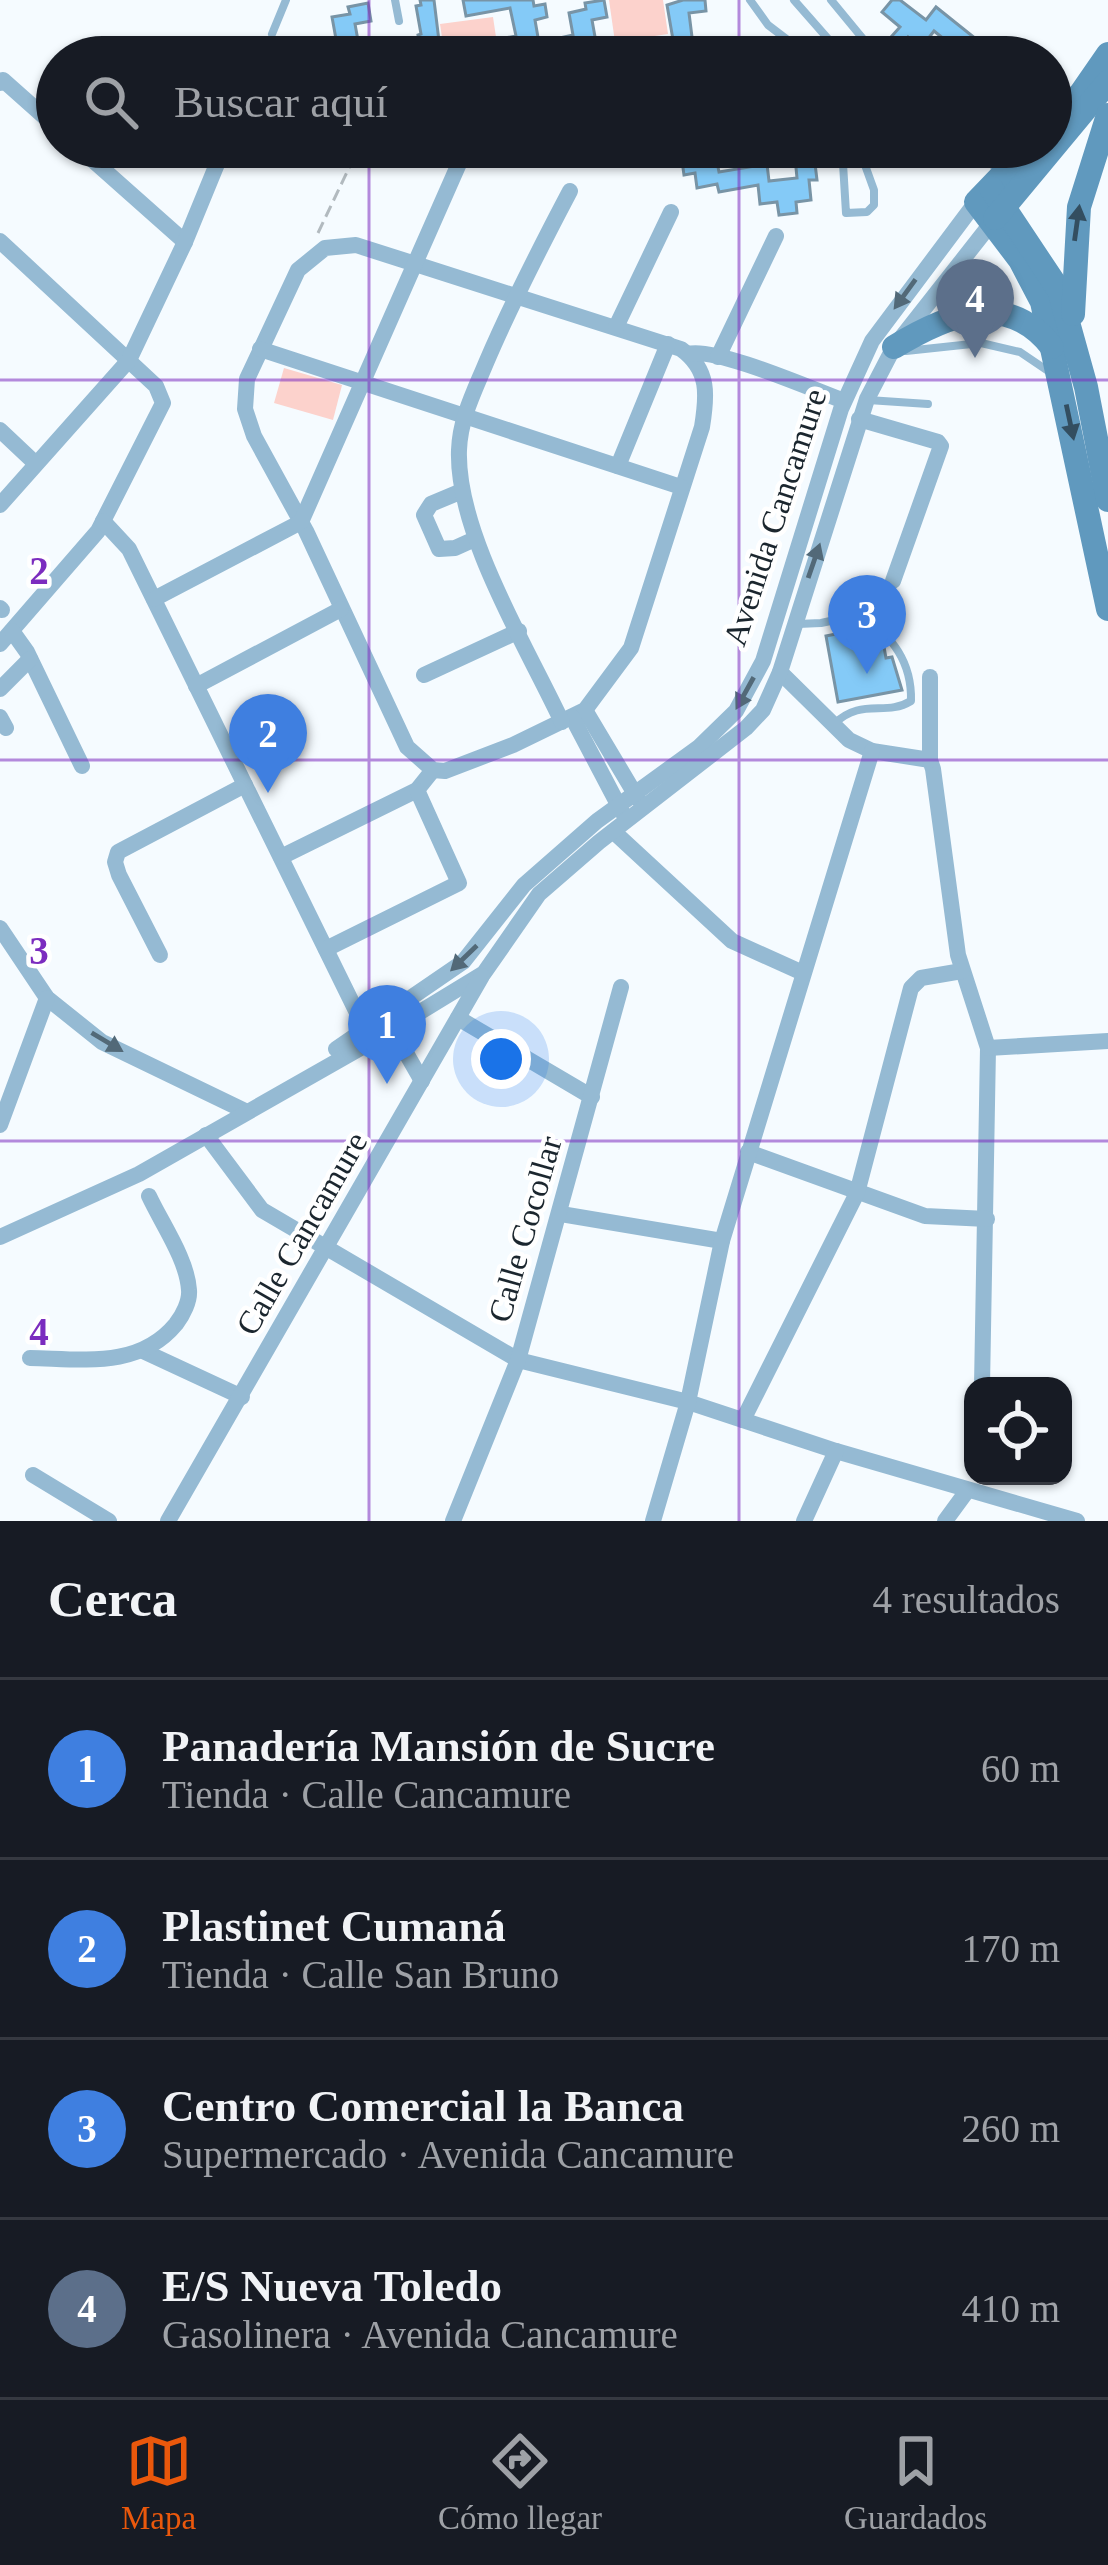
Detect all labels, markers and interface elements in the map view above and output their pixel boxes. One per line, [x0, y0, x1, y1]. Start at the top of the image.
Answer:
search box [36, 36, 1072, 168]
icon: search [78, 69, 144, 135]
text: Buscar aquí [174, 77, 388, 127]
one-way arrow [1068, 204, 1087, 241]
pin: 4 [936, 259, 1014, 358]
one-way arrow [894, 278, 917, 311]
street label: Avenida Cancamure [716, 384, 833, 650]
one-way arrow [1061, 403, 1080, 441]
one-way arrow [806, 542, 825, 579]
text: 2 [29, 549, 49, 592]
pin: 3 [828, 575, 906, 674]
one-way arrow [736, 676, 757, 710]
pin: 2 [229, 694, 307, 793]
text: 3 [29, 929, 49, 972]
one-way arrow [450, 943, 479, 971]
pin: 1 [348, 985, 426, 1084]
your location [471, 1029, 531, 1089]
one-way arrow [90, 1031, 124, 1052]
street label: Calle Cancamure [229, 1126, 374, 1341]
street label: Calle Cocollar [481, 1132, 569, 1326]
text: 4 [29, 1310, 49, 1353]
map controls [964, 1377, 1072, 1485]
button: locate [964, 1377, 1072, 1485]
text: Cerca [48, 1571, 177, 1627]
text: 4 resultados [873, 1578, 1060, 1621]
text: Panadería Mansión de Sucre [162, 1721, 715, 1771]
text: 1 [77, 1747, 97, 1790]
text: 60 m [981, 1747, 1060, 1790]
text: Tienda · Calle Cancamure [162, 1773, 571, 1816]
text: Plastinet Cumaná [162, 1901, 506, 1951]
text: 2 [77, 1927, 97, 1970]
text: 170 m [961, 1927, 1060, 1970]
text: Tienda · Calle San Bruno [162, 1953, 559, 1996]
text: Centro Comercial la Banca [162, 2081, 684, 2131]
text: 3 [77, 2107, 97, 2150]
text: 260 m [961, 2107, 1060, 2150]
text: Supermercado · Avenida Cancamure [162, 2133, 734, 2176]
text: E/S Nueva Toledo [162, 2261, 502, 2311]
text: 4 [77, 2287, 97, 2330]
text: 410 m [961, 2287, 1060, 2330]
text: Gasolinera · Avenida Cancamure [162, 2313, 678, 2356]
tab: Mapa [121, 2428, 196, 2537]
tab: Cómo llegar [438, 2428, 602, 2537]
tab: Guardados [844, 2428, 987, 2537]

